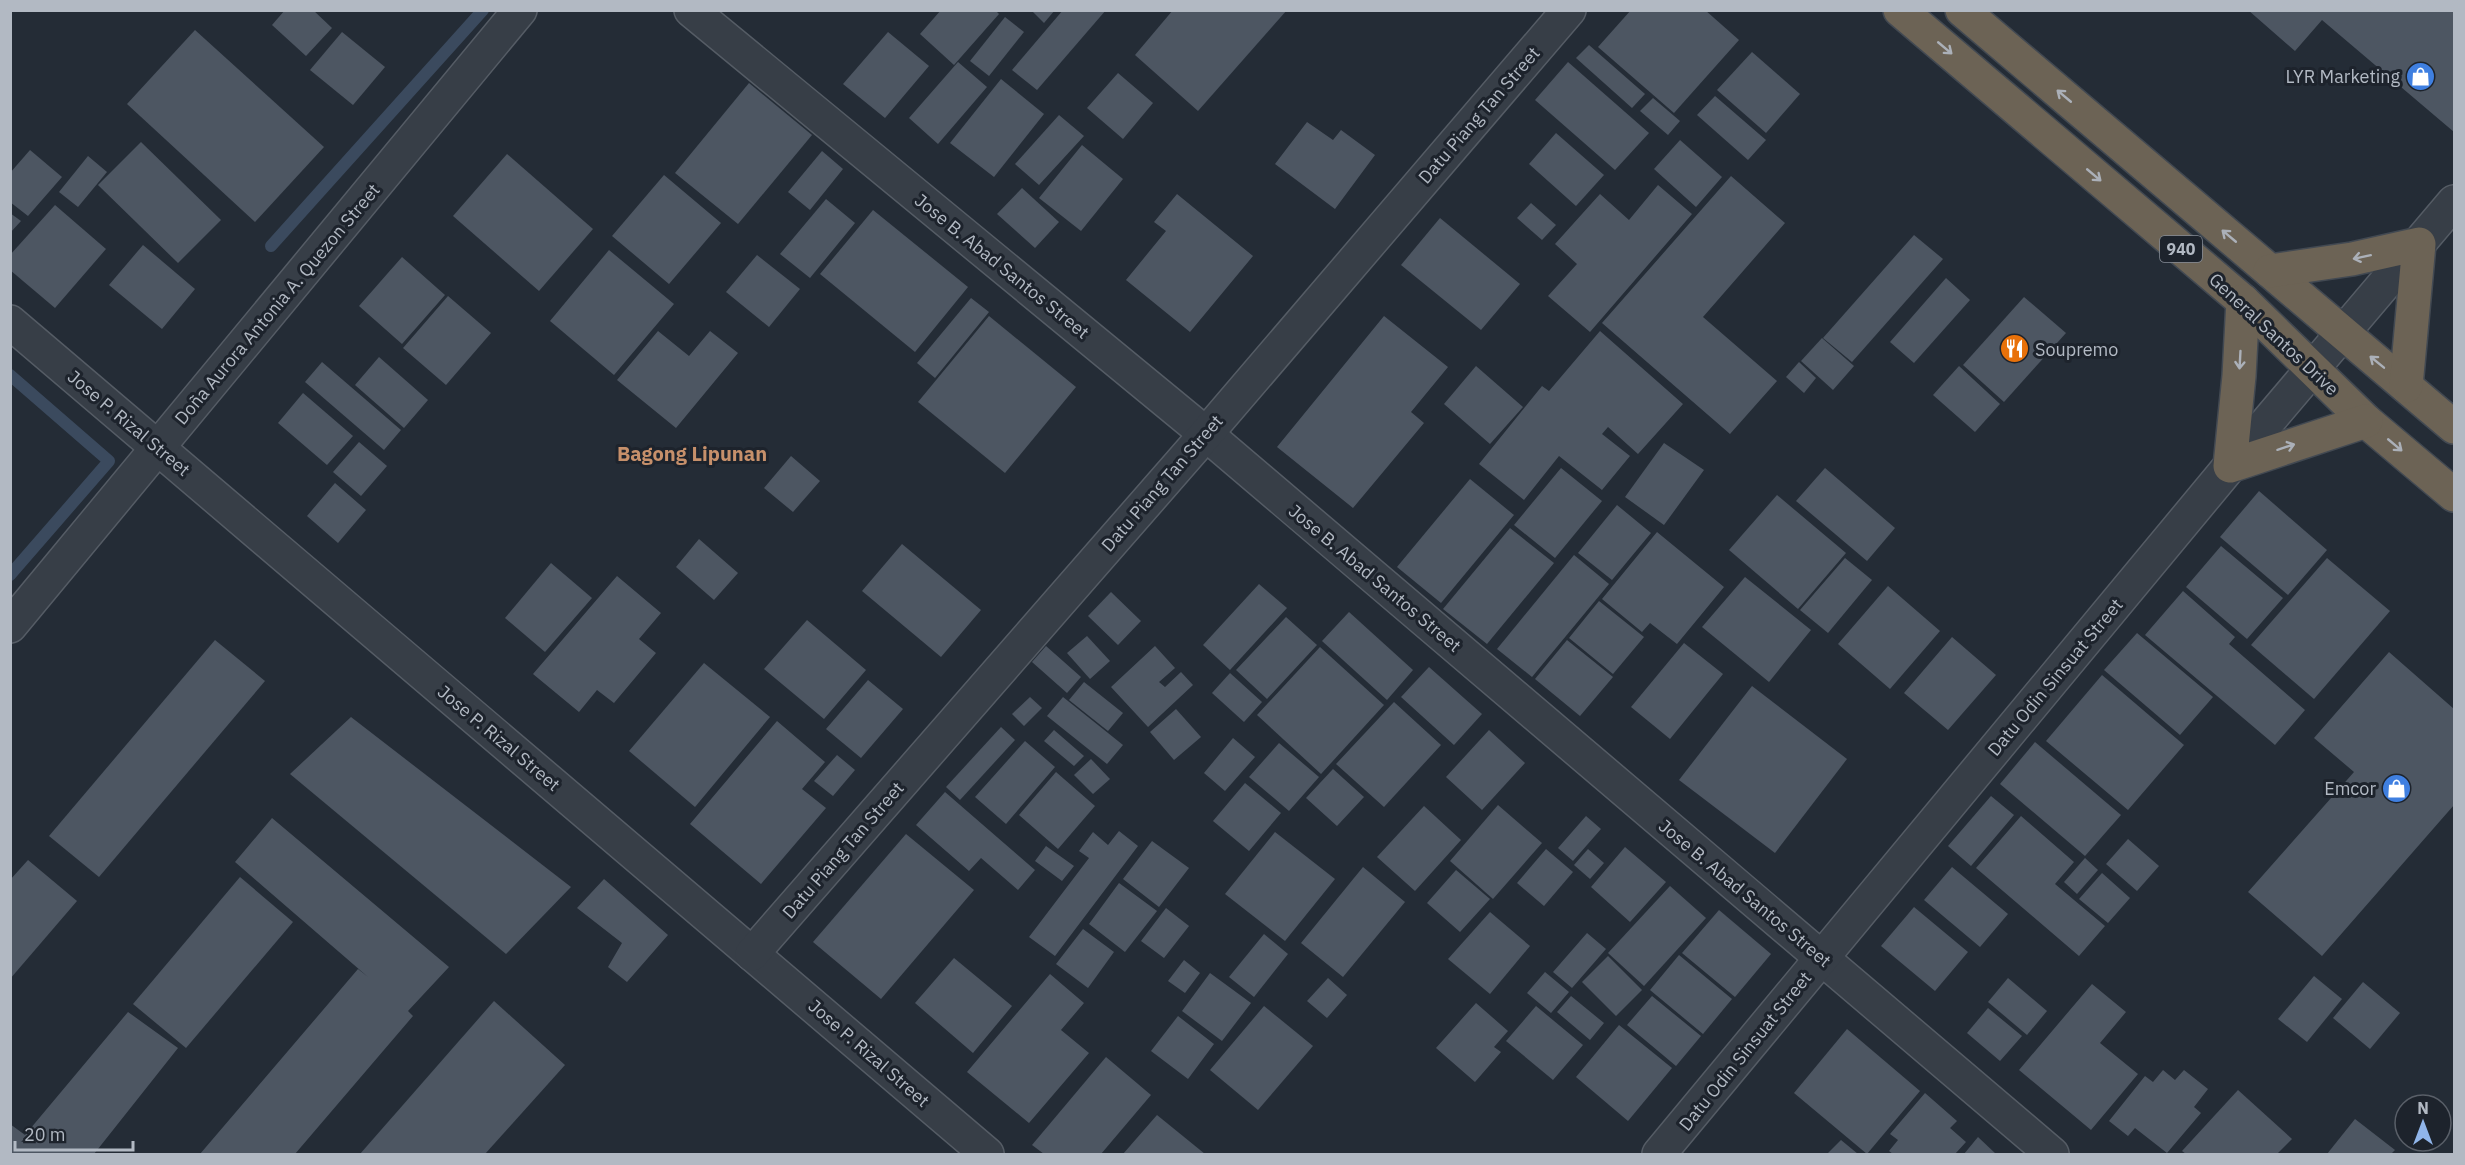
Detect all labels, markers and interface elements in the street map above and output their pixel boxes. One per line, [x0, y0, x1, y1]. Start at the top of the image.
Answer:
street label: Datu Piang Tan Street [1413, 42, 1545, 188]
one-way arrow [1937, 42, 1953, 55]
shop icon: LYR Marketing [2405, 60, 2437, 92]
place label: LYR Marketing [2285, 65, 2400, 88]
one-way arrow [2056, 90, 2072, 103]
one-way arrow [2086, 168, 2102, 181]
street label: Doña Aurora Antonia A. Quezon Street [169, 179, 385, 429]
street label: Jose B. Abad Santos Street [910, 188, 1094, 344]
one-way arrow [2222, 229, 2237, 243]
road number: 940 [2160, 236, 2202, 262]
one-way arrow [2352, 252, 2372, 263]
street label: General Santos Drive [2204, 268, 2344, 400]
restaurant icon: Soupremo [1998, 333, 2030, 365]
place label: Soupremo [2035, 338, 2118, 361]
one-way arrow [2234, 349, 2246, 369]
one-way arrow [2370, 356, 2386, 369]
street label: Jose P. Rizal Street [63, 365, 195, 481]
street label: Datu Piang Tan Street [1096, 410, 1228, 556]
one-way arrow [2387, 438, 2402, 452]
district label: Bagong Lipunan [617, 440, 767, 467]
one-way arrow [2276, 441, 2295, 452]
street label: Jose B. Abad Santos Street [1284, 499, 1466, 657]
street label: Datu Odin Sinsuat Street [1982, 594, 2128, 760]
street label: Jose P. Rizal Street [433, 680, 565, 796]
shop icon: Emcor [2381, 772, 2413, 804]
street label: Datu Piang Tan Street [777, 777, 909, 923]
place label: Emcor [2324, 777, 2376, 800]
street label: Jose B. Abad Santos Street [1654, 814, 1836, 972]
street label: Datu Odin Sinsuat Street [1674, 967, 1816, 1135]
street label: Jose P. Rizal Street [804, 994, 934, 1112]
north arrow [2393, 1093, 2453, 1153]
text: N [2417, 1098, 2429, 1118]
scale bar [15, 1114, 134, 1152]
text: 20 m [24, 1123, 66, 1146]

